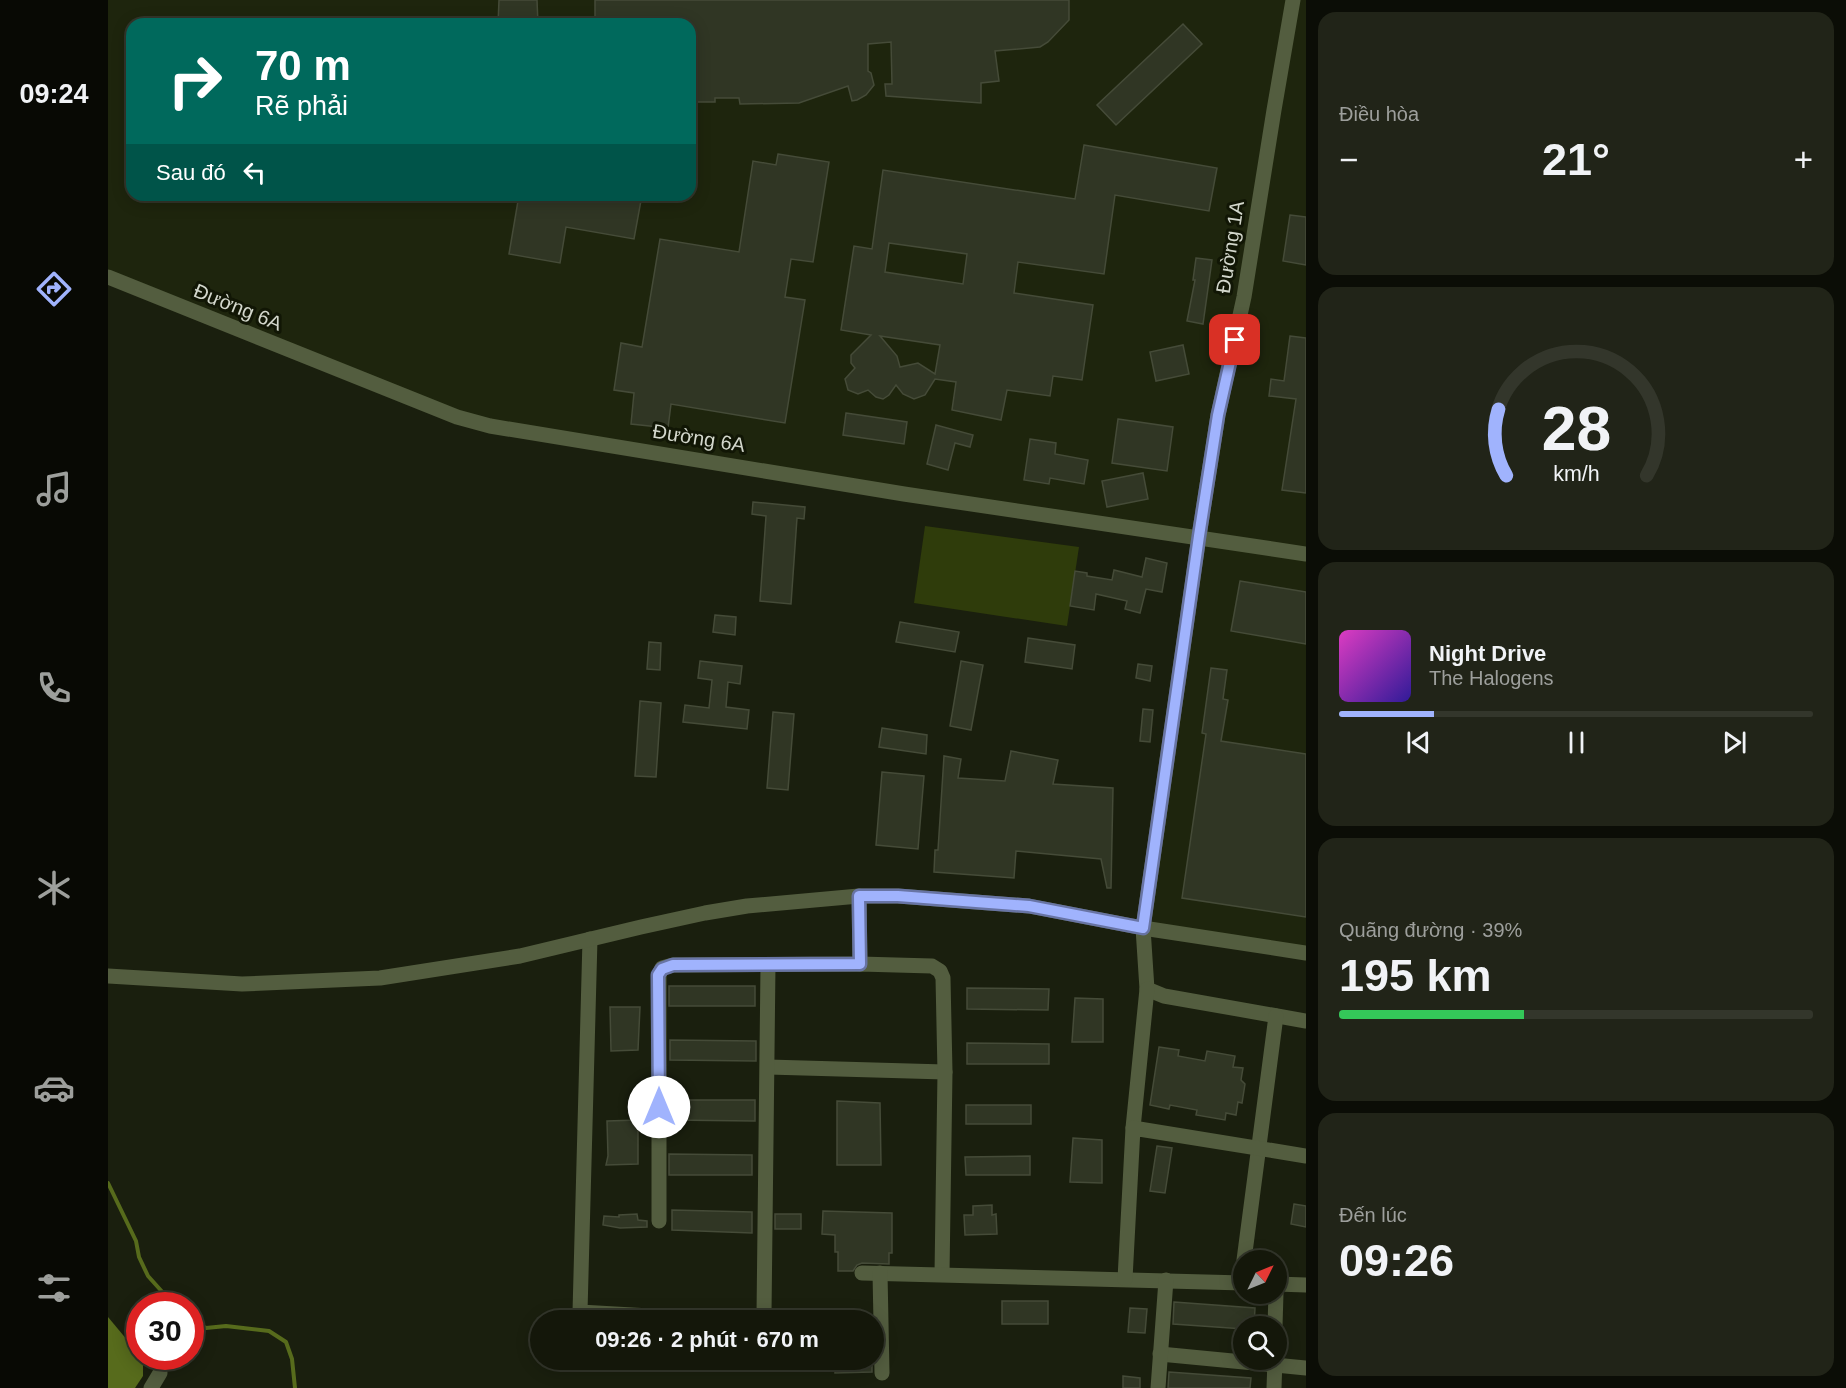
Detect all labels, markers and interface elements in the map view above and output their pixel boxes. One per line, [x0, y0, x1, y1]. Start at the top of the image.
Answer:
icon: right [156, 42, 234, 120]
text: 70 m [255, 42, 351, 89]
text: 09:24 [19, 79, 89, 109]
text: Rẽ phải [255, 91, 348, 121]
text: Điều hòa [1339, 103, 1419, 125]
text: 21° [1542, 134, 1610, 185]
text: − [1339, 141, 1358, 178]
text: + [1794, 141, 1813, 178]
icon: left [238, 156, 271, 189]
text: Sau đó [156, 160, 226, 185]
street label: Đường 1A [1212, 199, 1248, 295]
icon: directions [33, 268, 75, 310]
street label: Đường 6A [191, 279, 286, 335]
pin [1209, 314, 1260, 365]
icon: arrive [1218, 323, 1251, 356]
text: 28 [1541, 394, 1611, 463]
street label: Đường 6A [651, 420, 747, 456]
text: km/h [1553, 462, 1599, 486]
icon: music [33, 468, 75, 510]
text: Night Drive [1429, 641, 1546, 666]
icon: phone [33, 667, 75, 709]
text: The Halogens [1429, 667, 1554, 689]
icon: previous [1402, 726, 1435, 759]
icon: pause [1560, 726, 1593, 759]
icon: next [1718, 726, 1751, 759]
icon: climate [33, 867, 75, 909]
text: Quãng đường · 39% [1339, 919, 1522, 941]
text: 195 km [1339, 950, 1492, 1001]
icon: car [33, 1067, 75, 1109]
position arrow [627, 1075, 691, 1139]
text: Đến lúc [1339, 1204, 1407, 1226]
text: 09:26 [1339, 1235, 1454, 1286]
north arrow [1233, 1250, 1287, 1304]
map controls [1233, 1250, 1287, 1370]
icon: filters [33, 1267, 75, 1309]
speed limit sign: 30 [126, 1292, 204, 1370]
button: search [1233, 1316, 1287, 1370]
text: 09:26 · 2 phút · 670 m [595, 1327, 819, 1352]

